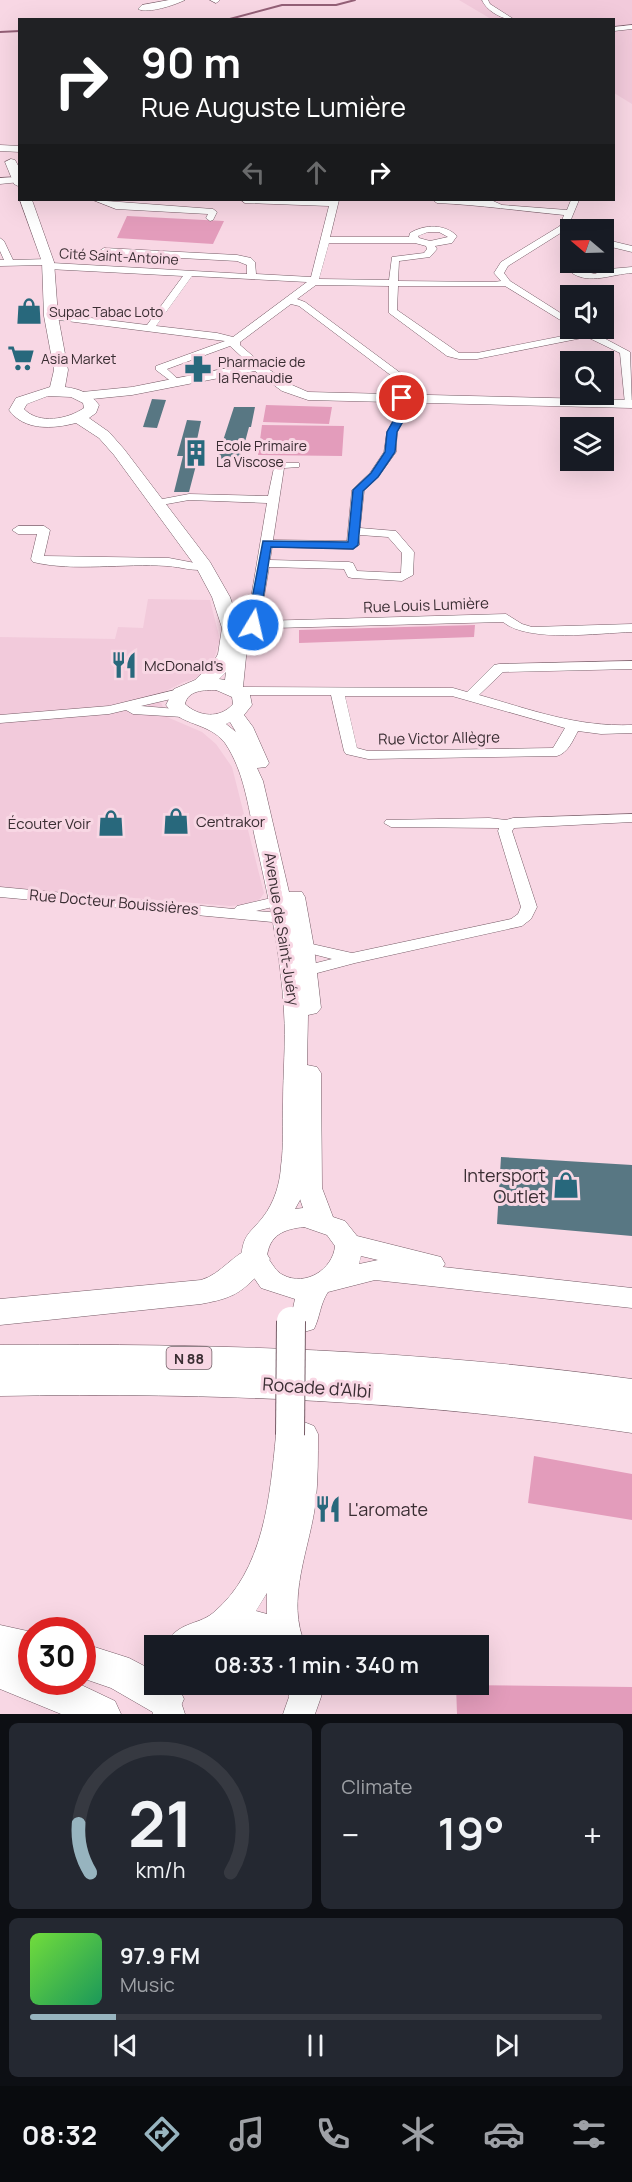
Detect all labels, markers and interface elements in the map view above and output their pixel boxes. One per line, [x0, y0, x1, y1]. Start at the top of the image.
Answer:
text: 90 m [141, 33, 241, 91]
icon: right [42, 42, 120, 120]
text: Rue Auguste Lumière [141, 88, 406, 125]
icon: left [237, 156, 270, 189]
icon: ahead [300, 156, 333, 189]
icon: right [363, 156, 396, 189]
north arrow [560, 219, 614, 273]
map controls [560, 219, 614, 471]
street label: Cité Saint-Antoine [59, 243, 179, 269]
button: sound [560, 285, 614, 339]
shop icon: Supac Tabac Loto [14, 296, 44, 326]
place label: Supac Tabac Loto [49, 302, 163, 321]
supermarket icon: Asia Market [6, 343, 36, 373]
place label: Asia Market [41, 349, 117, 368]
button: search [560, 351, 614, 405]
place label: Pharmacie de la Renaudie [218, 352, 306, 387]
pharmacy icon: Pharmacie de la Renaudie [183, 354, 213, 384]
pin [376, 372, 427, 423]
icon: arrive [385, 381, 418, 414]
button: layers [560, 417, 614, 471]
place label: Ecole Primaire La Viscose [216, 436, 307, 471]
building icon: Ecole Primaire La Viscose [181, 438, 211, 468]
street label: Rue Louis Lumière [363, 592, 489, 618]
position arrow [221, 593, 285, 657]
restaurant icon: McDonald's [109, 650, 139, 680]
place label: McDonald's [144, 655, 223, 676]
street label: Rue Victor Allègre [378, 726, 500, 750]
shop icon: Centrakor [161, 806, 191, 836]
shop icon: Écouter Voir [96, 808, 126, 838]
place label: Centrakor [196, 811, 266, 832]
place label: Écouter Voir [8, 813, 92, 834]
street label: Avenue de Saint-Juéry [260, 851, 304, 1007]
street label: Rue Docteur Bouissières [29, 884, 200, 920]
place label: Intersport Outlet [463, 1163, 546, 1208]
shop icon: Intersport Outlet [551, 1170, 581, 1200]
road number: N 88 [166, 1347, 212, 1369]
street label: Rocade d'Albi [262, 1371, 372, 1403]
restaurant icon: L'aromate [313, 1494, 343, 1524]
place label: L'aromate [348, 1497, 428, 1521]
speed limit sign: 30 [18, 1617, 96, 1695]
text: 08:33 · 1 min · 340 m [214, 1650, 419, 1680]
text: Climate [342, 1773, 413, 1800]
text: 21 [128, 1780, 192, 1866]
text: 19° [438, 1802, 505, 1864]
text: − [342, 1812, 359, 1857]
text: + [583, 1812, 602, 1857]
text: km/h [135, 1855, 185, 1884]
text: 97.9 FM [120, 1941, 200, 1971]
text: Music [120, 1971, 175, 1998]
icon: previous [109, 2029, 142, 2062]
icon: pause [299, 2029, 332, 2062]
icon: next [490, 2029, 523, 2062]
icon: directions [141, 2113, 183, 2155]
icon: music [226, 2113, 268, 2155]
icon: phone [312, 2113, 354, 2155]
icon: climate [397, 2113, 439, 2155]
icon: car [483, 2113, 525, 2155]
icon: filters [568, 2113, 610, 2155]
text: 08:32 [22, 2116, 97, 2153]

